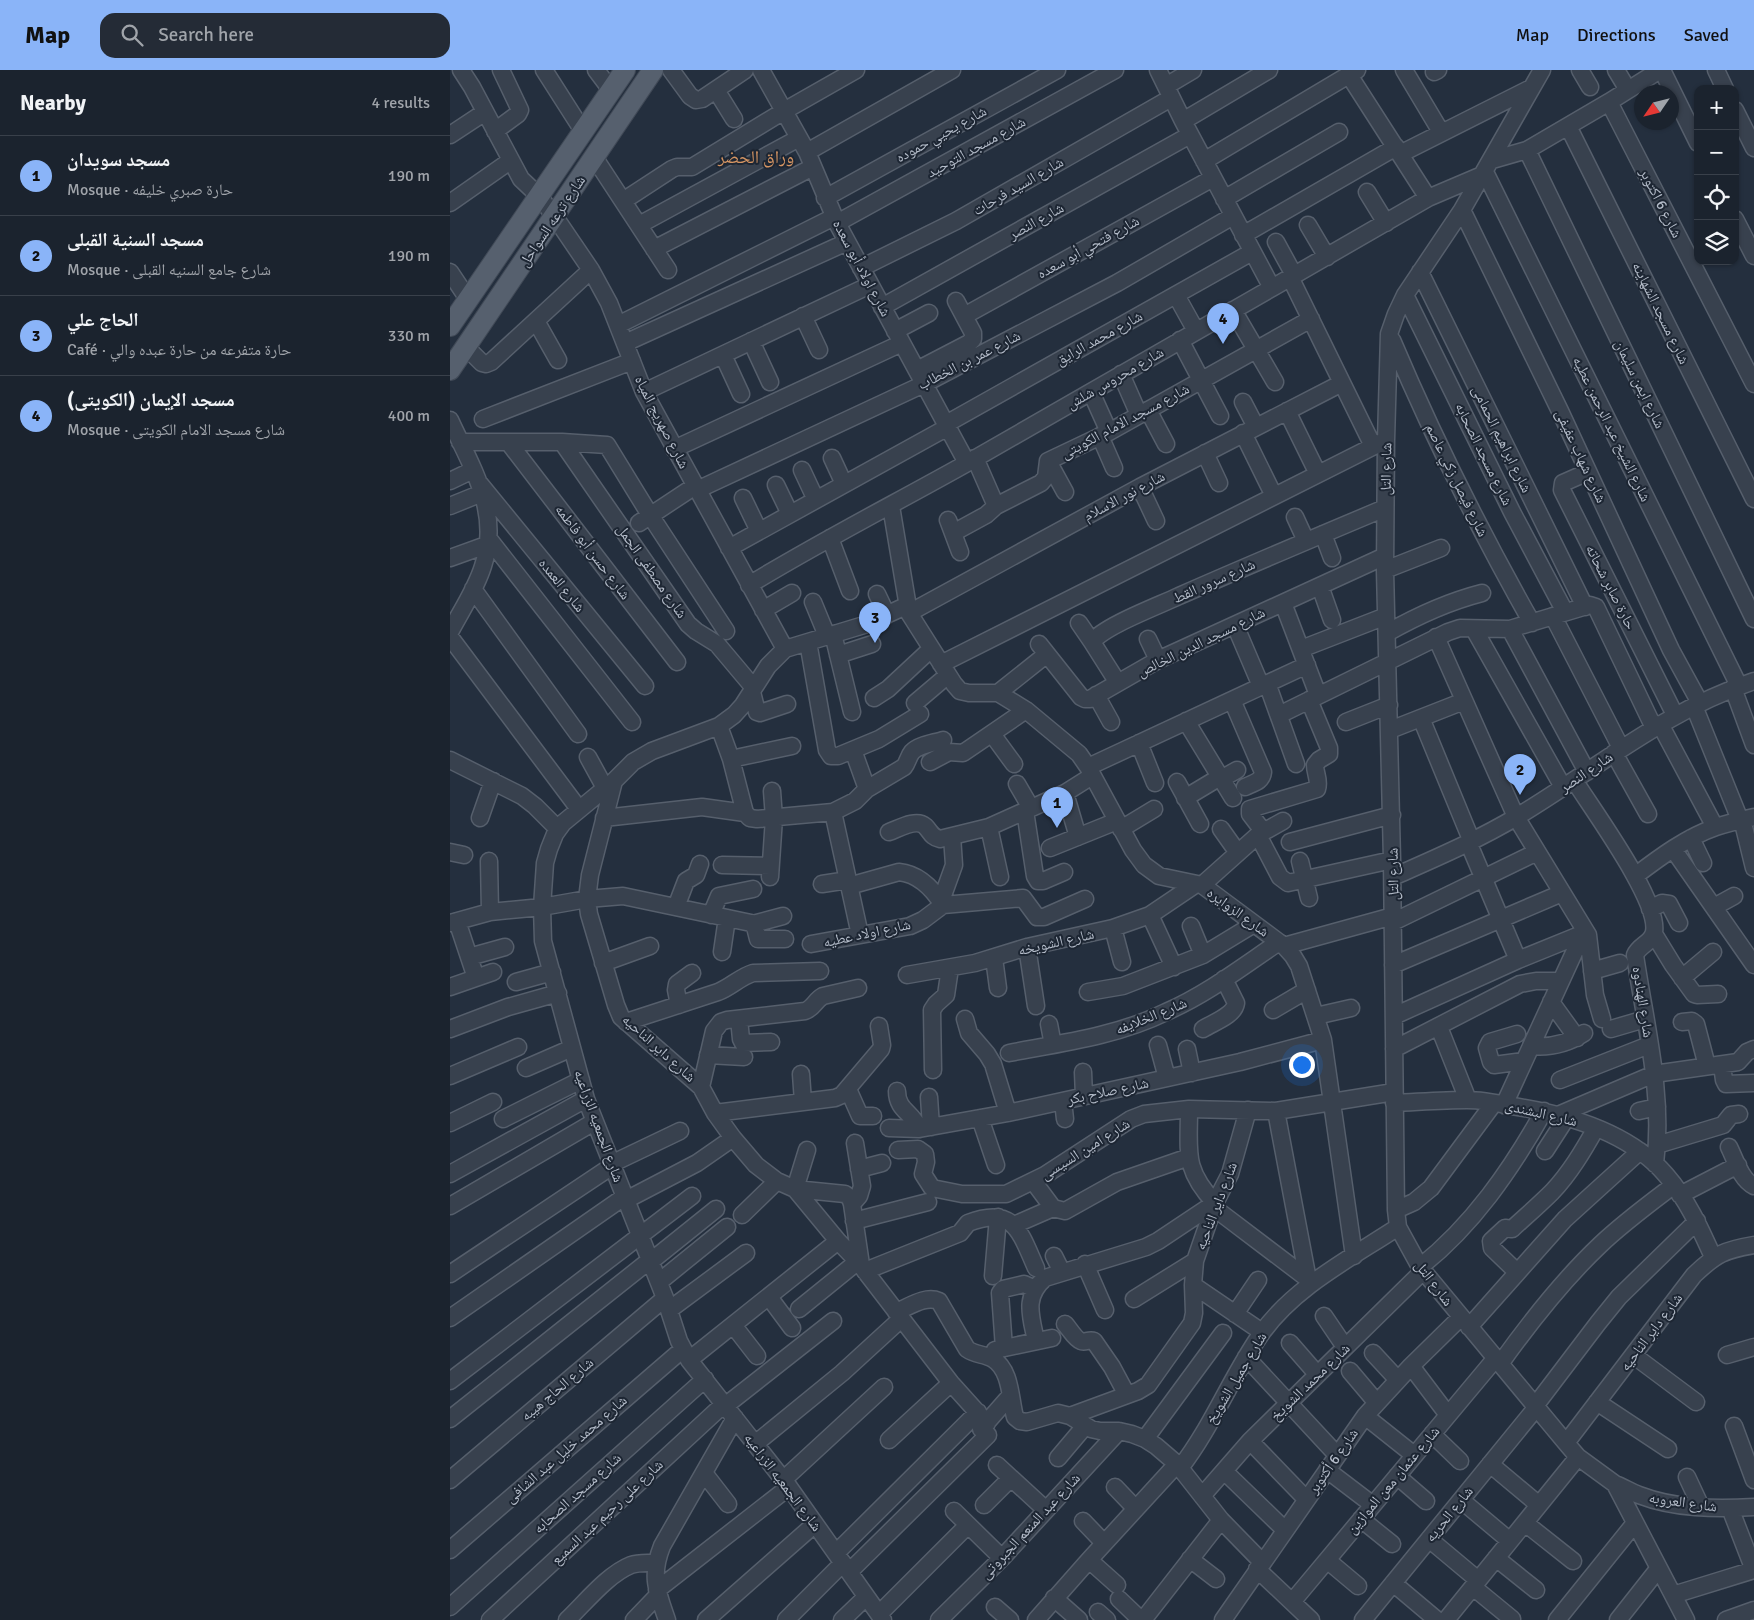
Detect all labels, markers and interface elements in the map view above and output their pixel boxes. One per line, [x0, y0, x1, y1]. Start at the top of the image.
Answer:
search box [100, 13, 450, 58]
text: Map [25, 20, 70, 50]
icon: search [118, 21, 146, 49]
text: Search here [158, 23, 254, 47]
text: Map [1516, 24, 1549, 46]
text: Directions [1577, 24, 1656, 46]
text: Saved [1684, 24, 1729, 46]
north arrow [1634, 85, 1679, 130]
map controls [1694, 85, 1739, 265]
button: + [1694, 85, 1739, 130]
text: Nearby [20, 90, 86, 116]
text: 4 results [371, 93, 430, 113]
street label: شارع يحيي حموده [892, 102, 991, 169]
street label: شارع مسجد التوحيد [923, 112, 1029, 182]
button: − [1694, 130, 1739, 175]
district label: وراق الحضر [717, 146, 794, 168]
text: مسجد سويدان [67, 148, 170, 172]
street label: شارع السيد فرحات [970, 153, 1067, 220]
street label: شارع 6 اكتوبر [1634, 164, 1686, 241]
text: 1 [32, 166, 40, 186]
text: 190 m [388, 166, 430, 186]
street label: شارع ترعه السواحل [515, 172, 590, 271]
button: locate [1694, 175, 1739, 220]
text: Mosque · حارة صبري خليفه [67, 180, 233, 200]
street label: شارع النصر [1004, 198, 1067, 245]
street label: شارع فتحي أبو سعده [1034, 211, 1144, 285]
street label: شارع اولاد أبو سعده [828, 217, 895, 320]
button: layers [1694, 220, 1739, 265]
text: مسجد السنية القبلى [67, 228, 204, 252]
text: 2 [32, 246, 40, 266]
text: 190 m [388, 246, 430, 266]
street label: شارع مسجد الشهاينه [1628, 259, 1694, 368]
text: Mosque · شارع جامع السنيه القبلى [67, 260, 271, 280]
pin: 4 [1207, 303, 1239, 344]
street label: شارع محمد الرايق [1052, 307, 1146, 370]
text: الحاج علي [67, 308, 139, 332]
text: 3 [32, 326, 40, 346]
text: 330 m [388, 326, 430, 346]
street label: شارع عمر بن الخطاب [915, 326, 1024, 394]
street label: شارع ايمن سليمان [1610, 337, 1669, 432]
text: Café · حارة متفرعه من حارة عبده والي [67, 340, 291, 360]
street label: شارع محروس شلش [1063, 343, 1167, 414]
street label: شارع الشيخ عبد الرحمن عطيه [1568, 353, 1655, 505]
street label: شارع صهريج المياه [630, 372, 693, 472]
street label: شارع مسجد الامام الكويتى [1058, 379, 1193, 463]
street label: شارع ابراهيم الحمامى [1467, 382, 1536, 496]
text: مسجد الإيمان (الكويتى) [67, 388, 235, 412]
street label: شارع مسجد الصحابه [1450, 400, 1517, 509]
text: 4 [32, 406, 40, 426]
text: 400 m [388, 406, 430, 426]
street label: شارع شهاب عفيفى [1551, 406, 1611, 506]
text: Mosque · شارع مسجد الامام الكويتى [67, 420, 285, 440]
street label: شارع فيصل زكي عاصم [1419, 420, 1492, 541]
street label: شارع التل [1377, 442, 1396, 496]
street label: شارع نور الاسلام [1080, 467, 1168, 526]
street label: شارع حسن أبو فاطمه [551, 501, 635, 604]
street label: شارع مصطفى الجمل [612, 520, 691, 622]
street label: حارة صابر شحاته [1582, 541, 1640, 633]
street label: شارع العمده [534, 554, 589, 616]
street label: شارع سرور القط [1170, 555, 1258, 608]
pin: 3 [859, 602, 891, 643]
street label: شارع مسجد الدين الخالص [1134, 603, 1269, 682]
street label: شارع النصر [1555, 748, 1617, 798]
pin: 2 [1504, 754, 1536, 795]
pin: 1 [1041, 787, 1073, 828]
street label: شارع التل [1384, 847, 1403, 901]
street label: شارع الزوايره [1203, 883, 1273, 941]
street label: شارع اولاد عطيه [822, 915, 913, 952]
street label: شارع الشويخه [1016, 924, 1096, 960]
street label: شارع الهنادوه [1628, 965, 1658, 1039]
street label: شارع الخلايفه [1113, 993, 1190, 1039]
street label: شارع داير الناحيه [618, 1010, 700, 1087]
your location [1289, 1052, 1315, 1078]
street label: شارع الجمعيه الزراعيه [569, 1067, 628, 1185]
street label: شارع صلاح بكر [1065, 1074, 1151, 1110]
street label: شارع البشندى [1503, 1096, 1579, 1131]
street label: شارع امين السيسى [1037, 1114, 1134, 1185]
street label: شارع داير الناحيه [1191, 1159, 1242, 1253]
street label: شارع التل [1410, 1256, 1457, 1310]
street label: شارع داير الناحيه [1616, 1289, 1687, 1375]
street label: شارع جميل الشويخ [1202, 1329, 1271, 1428]
street label: شارع محمد الشويخ [1266, 1339, 1354, 1425]
street label: شارع الحاج هيبه [517, 1353, 598, 1425]
street label: شارع محمد خليل عبد الشافى [501, 1391, 631, 1508]
street label: شارع عثمان معن الموازين [1343, 1422, 1444, 1538]
street label: شارع 6 أكتوبر [1303, 1425, 1363, 1499]
street label: شارع الجمعيه الزراعيه [739, 1429, 826, 1535]
street label: شارع مسجد الصحابه [529, 1449, 625, 1538]
street label: شارع على رحيم عبد السميع [547, 1455, 667, 1569]
street label: شارع عبد المنعم الجبروتى [976, 1469, 1085, 1584]
street label: شارع الحريه [1421, 1482, 1478, 1546]
street label: شارع العروبه [1648, 1488, 1718, 1517]

